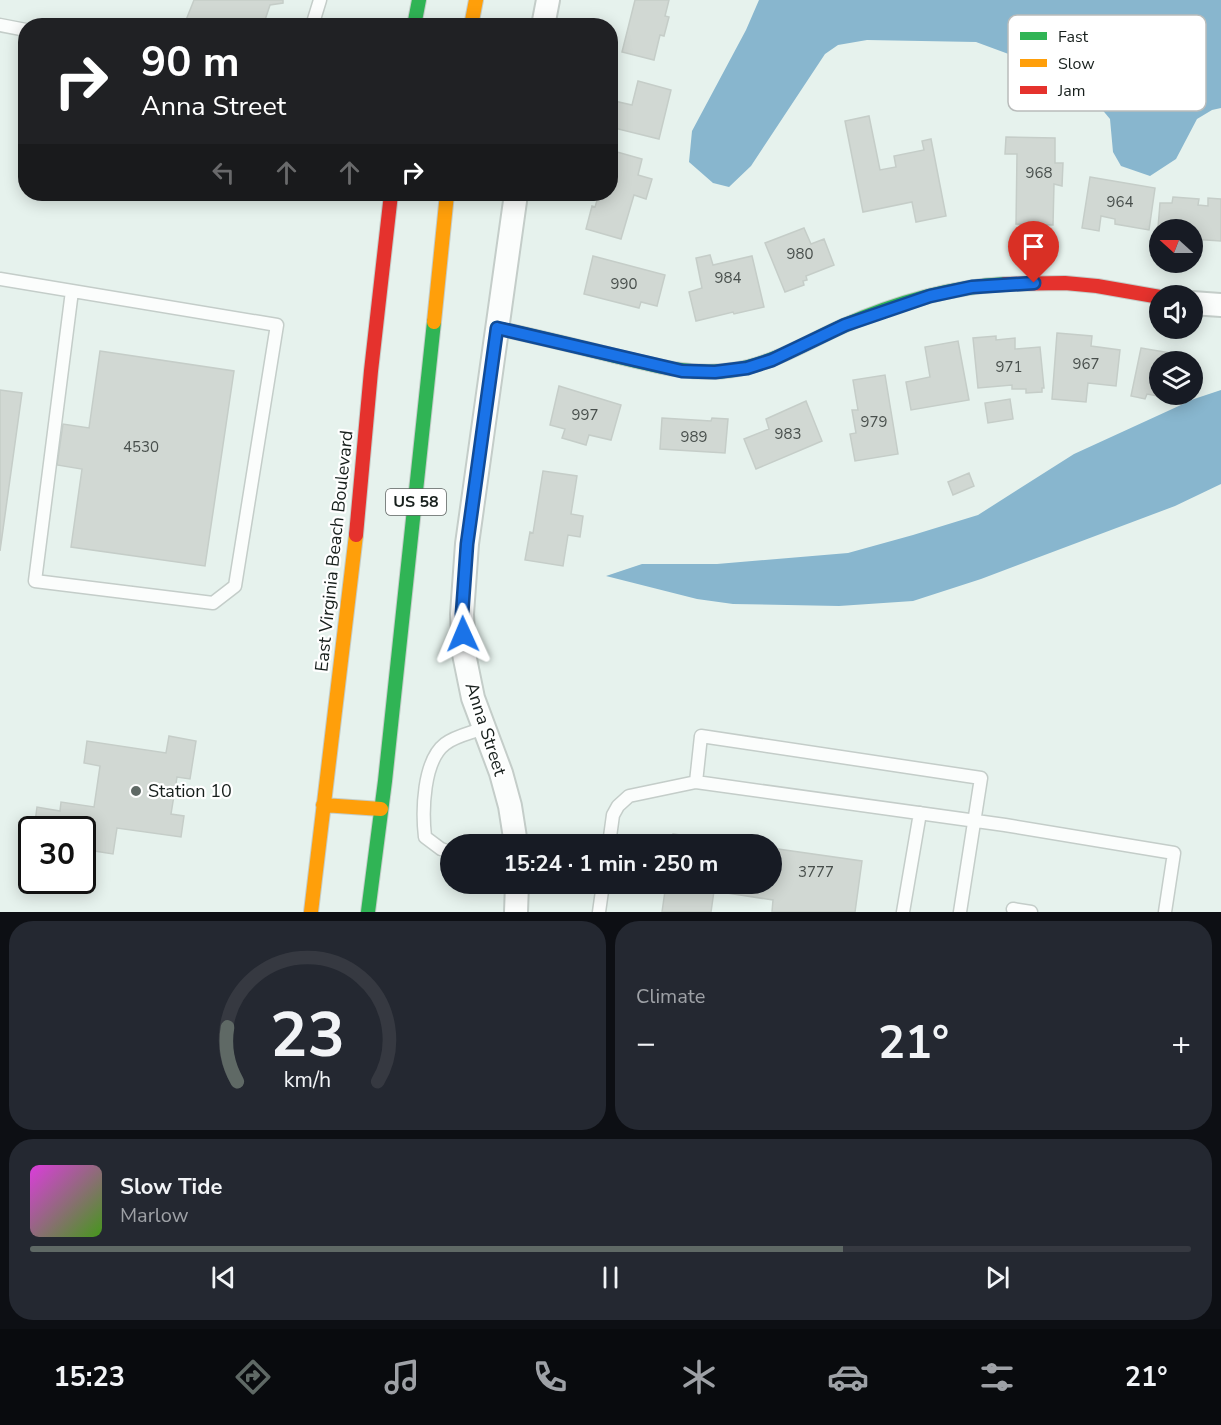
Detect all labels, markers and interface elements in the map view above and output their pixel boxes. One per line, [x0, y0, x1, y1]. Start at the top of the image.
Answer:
legend [1008, 15, 1206, 111]
text: Fast [1058, 26, 1089, 48]
text: 90 m [141, 34, 240, 91]
icon: right [42, 42, 120, 120]
text: Slow [1058, 53, 1095, 75]
text: Jam [1057, 80, 1085, 102]
text: Anna Street [141, 88, 286, 125]
icon: left [207, 156, 240, 189]
icon: ahead [270, 156, 303, 189]
icon: ahead [333, 156, 366, 189]
icon: right [396, 156, 429, 189]
house number: 968 [1025, 163, 1053, 183]
house number: 964 [1106, 192, 1134, 212]
north arrow [1149, 219, 1203, 273]
map controls [1149, 219, 1203, 405]
pin [1008, 221, 1059, 283]
icon: arrive [1017, 230, 1050, 263]
house number: 980 [786, 244, 814, 264]
house number: 984 [714, 268, 742, 288]
house number: 990 [610, 274, 638, 294]
button: sound [1149, 285, 1203, 339]
button: layers [1149, 351, 1203, 405]
house number: 967 [1072, 354, 1100, 374]
house number: 971 [995, 357, 1023, 377]
house number: 997 [571, 405, 599, 425]
house number: 979 [860, 412, 888, 432]
house number: 983 [774, 424, 802, 444]
house number: 989 [680, 427, 708, 447]
street label: East Virginia Beach Boulevard [309, 429, 359, 673]
house number: 4530 [123, 437, 159, 457]
road number: US 58 [386, 489, 446, 515]
position arrow [431, 602, 495, 666]
street label: Anna Street [460, 679, 513, 779]
place label: Station 10 [148, 779, 232, 803]
marker: Station 10 [129, 784, 143, 798]
speed limit sign: 30 [18, 816, 96, 894]
text: 15:24 · 1 min · 250 m [504, 849, 718, 879]
house number: 3777 [798, 862, 834, 882]
text: Climate [636, 983, 705, 1010]
text: 23 [270, 993, 345, 1078]
text: 21° [878, 1013, 949, 1074]
text: − [636, 1021, 656, 1066]
text: + [1171, 1021, 1191, 1066]
text: km/h [284, 1066, 331, 1096]
text: Slow Tide [120, 1172, 222, 1202]
text: Marlow [120, 1202, 188, 1229]
icon: previous [207, 1261, 240, 1294]
icon: pause [594, 1261, 627, 1294]
icon: next [981, 1261, 1014, 1294]
icon: directions [232, 1356, 274, 1398]
icon: music [381, 1356, 423, 1398]
icon: phone [529, 1356, 571, 1398]
icon: climate [678, 1356, 720, 1398]
icon: car [827, 1356, 869, 1398]
icon: filters [976, 1356, 1018, 1398]
text: 15:23 [53, 1359, 125, 1396]
text: 21° [1125, 1359, 1167, 1396]

